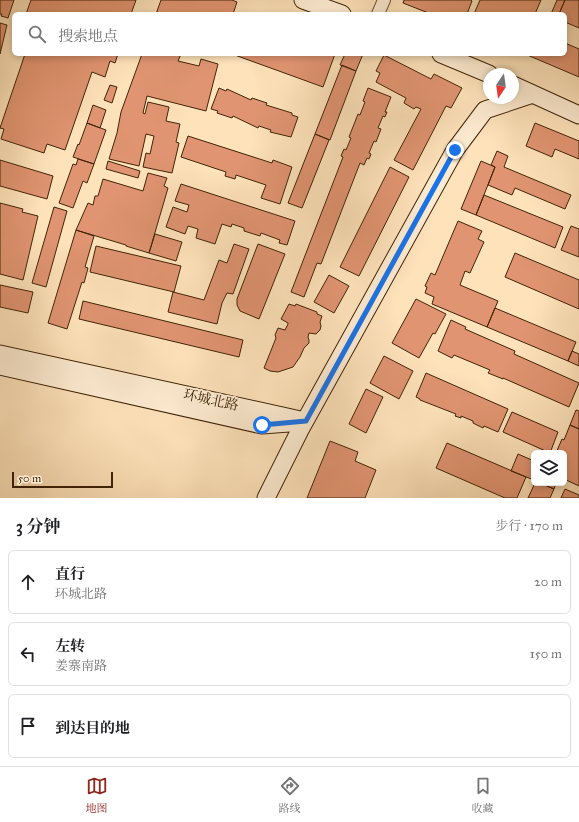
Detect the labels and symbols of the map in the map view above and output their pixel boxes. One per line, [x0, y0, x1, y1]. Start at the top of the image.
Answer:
north arrow [483, 68, 519, 104]
route end [446, 141, 464, 159]
street label: 环城北路 [182, 386, 240, 414]
route start [253, 416, 271, 434]
scale bar [12, 470, 113, 489]

